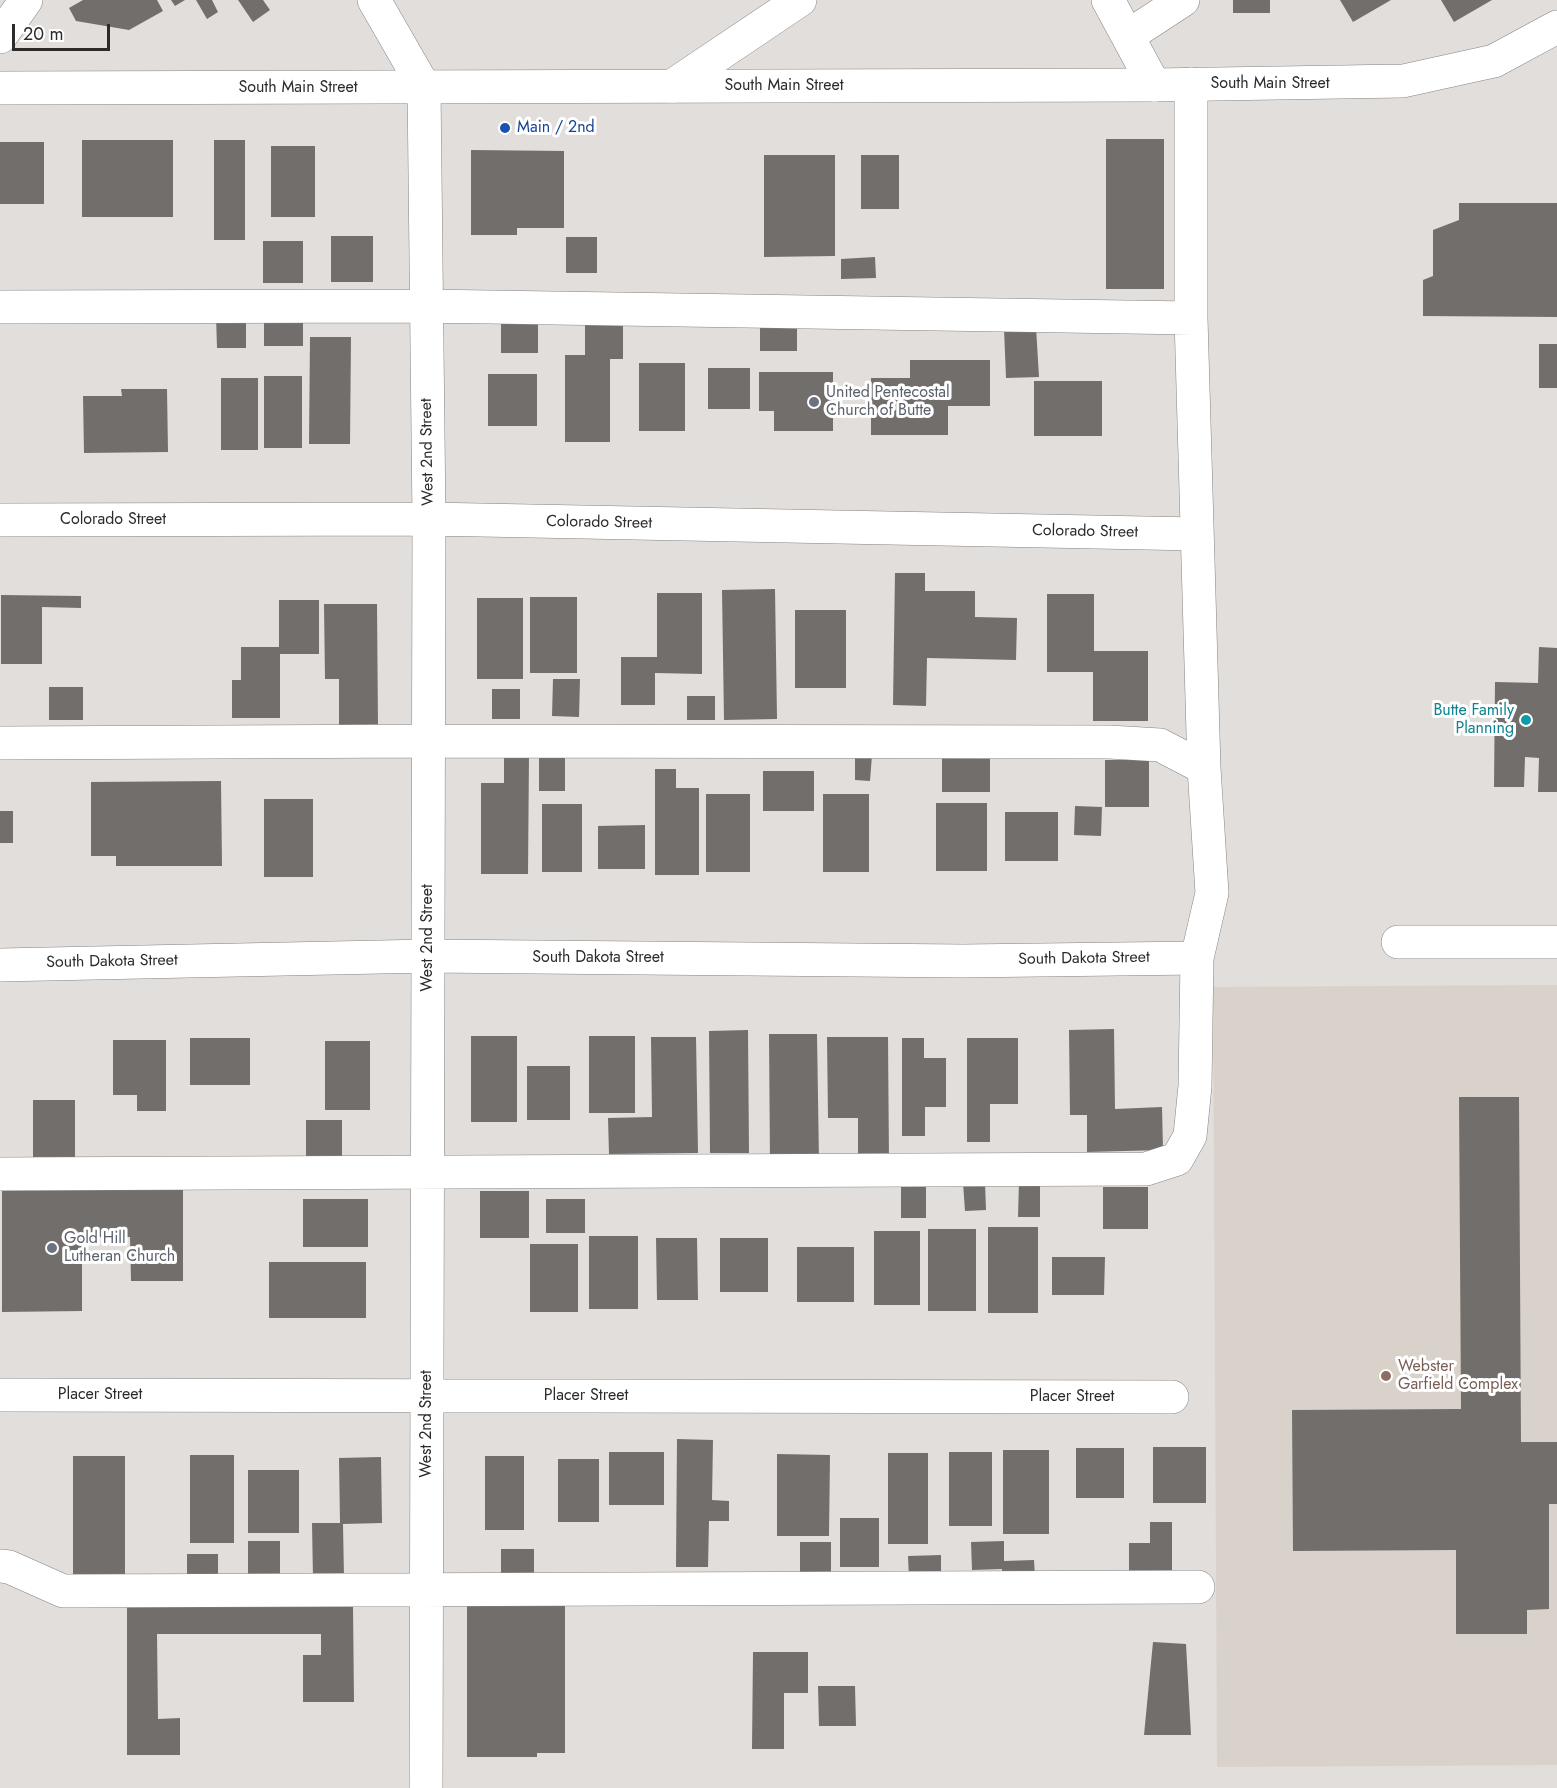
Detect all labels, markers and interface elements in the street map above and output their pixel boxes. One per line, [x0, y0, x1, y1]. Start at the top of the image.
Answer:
scale bar [15, 12, 112, 50]
text: 20 m [23, 21, 63, 47]
street label: South Main Street [1210, 74, 1330, 94]
street label: South Main Street [724, 76, 844, 96]
street label: South Main Street [238, 78, 358, 98]
place label: Main / 2nd [517, 118, 595, 138]
marker: Main / 2nd [498, 121, 512, 135]
place label: United Pentecostal Church of Butte [826, 383, 950, 421]
marker: United Pentecostal Church of Butte [807, 395, 821, 409]
street label: West 2nd Street [417, 398, 439, 506]
street label: Colorado Street [60, 510, 166, 530]
street label: Colorado Street [546, 512, 652, 534]
street label: Colorado Street [1032, 521, 1138, 543]
place label: Butte Family Planning [1433, 701, 1514, 739]
marker: Butte Family Planning [1519, 713, 1533, 727]
street label: West 2nd Street [418, 884, 438, 992]
street label: South Dakota Street [532, 948, 664, 968]
street label: South Dakota Street [1018, 948, 1150, 970]
street label: South Dakota Street [46, 951, 178, 973]
place label: Gold Hill Lutheran Church [64, 1229, 175, 1267]
marker: Gold Hill Lutheran Church [45, 1241, 59, 1255]
place label: Webster Garfield Complex [1398, 1357, 1518, 1395]
marker: Webster Garfield Complex [1379, 1369, 1393, 1383]
street label: West 2nd Street [417, 1370, 437, 1478]
street label: Placer Street [58, 1385, 142, 1405]
street label: Placer Street [544, 1386, 628, 1406]
street label: Placer Street [1030, 1387, 1114, 1407]

